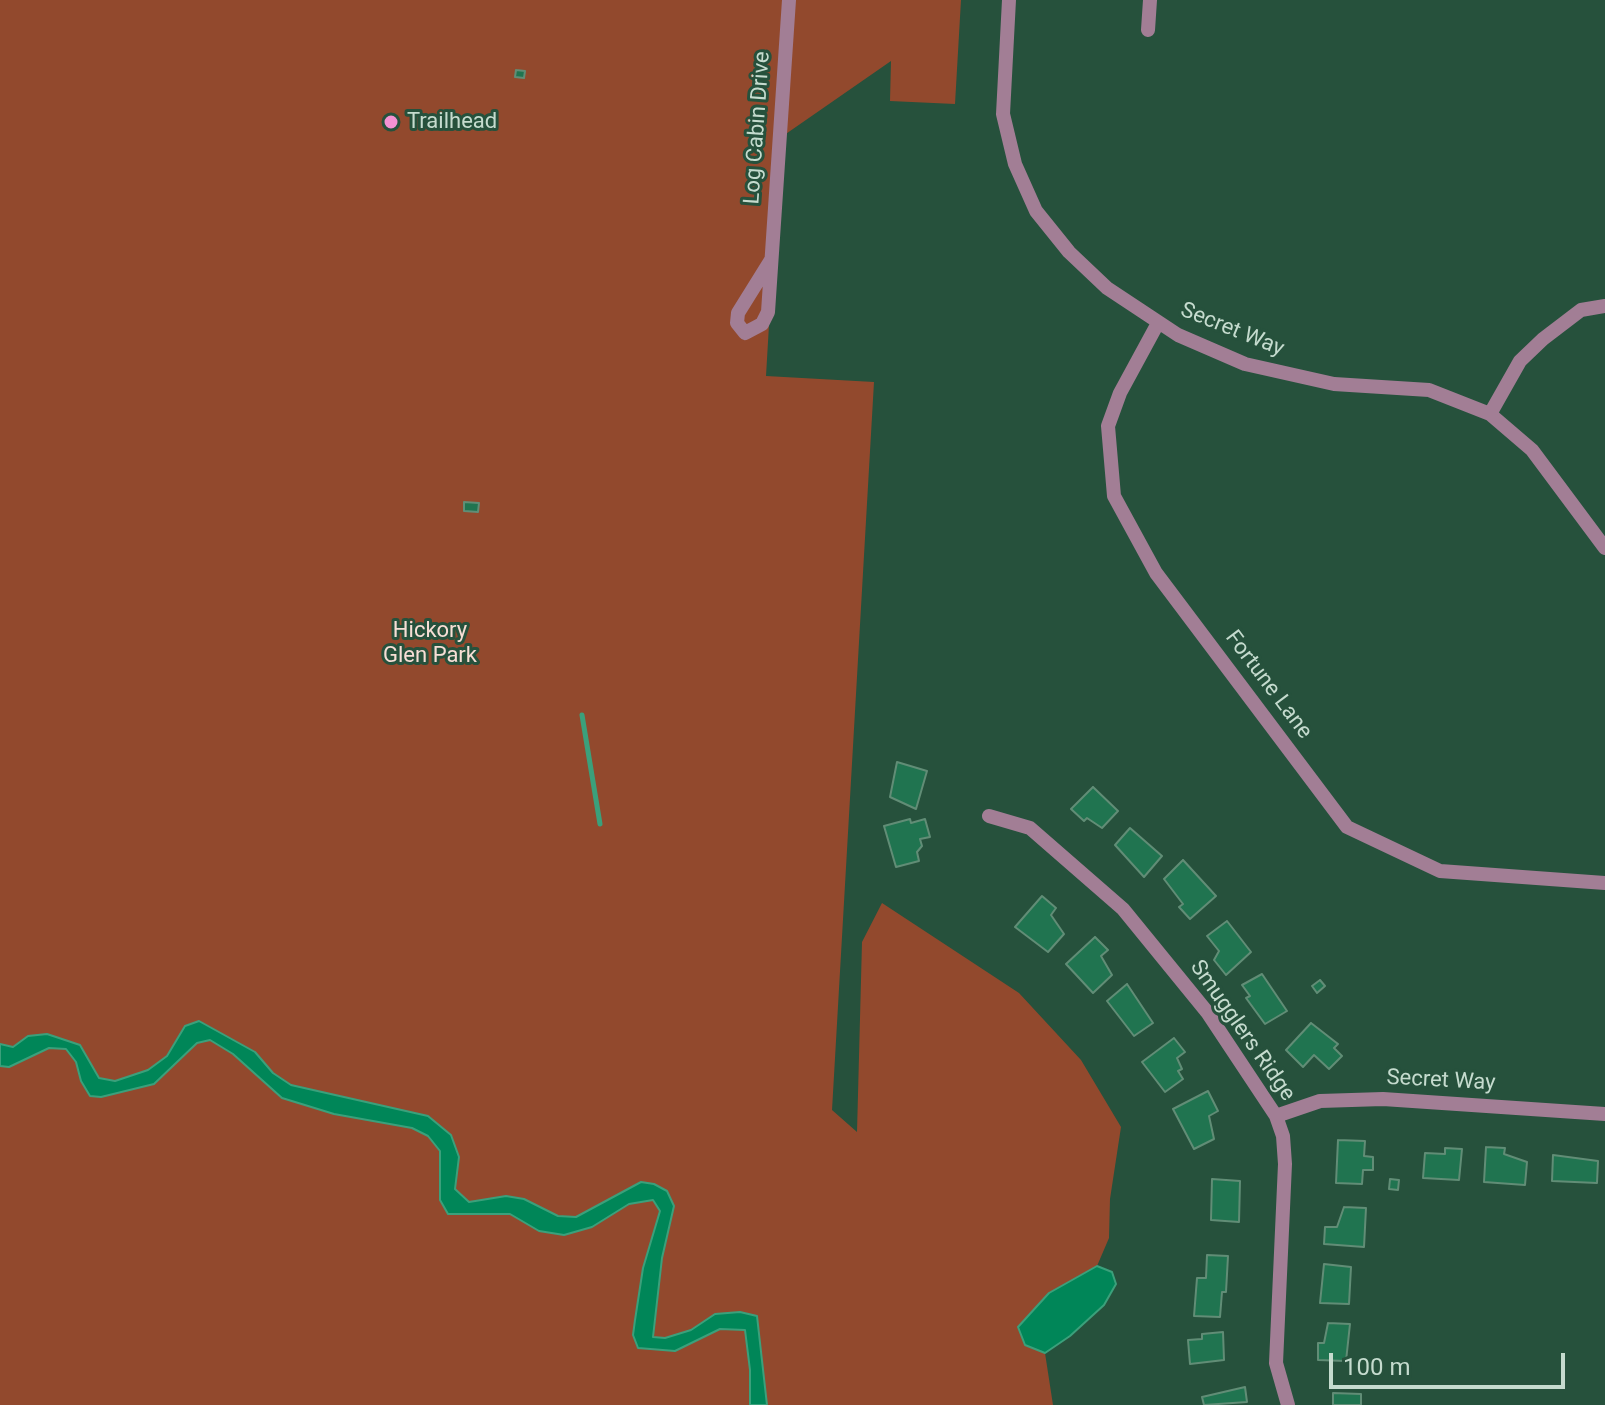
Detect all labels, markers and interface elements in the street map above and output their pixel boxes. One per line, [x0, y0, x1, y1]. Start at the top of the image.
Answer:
street label: Log Cabin Drive [739, 51, 777, 205]
place label: Trailhead [407, 109, 497, 135]
marker: Trailhead [382, 113, 400, 131]
street label: Secret Way [1176, 297, 1288, 363]
park label: Hickory Glen Park [383, 618, 477, 670]
street label: Fortune Lane [1219, 626, 1317, 744]
street label: Smugglers Ridge [1184, 956, 1300, 1106]
street label: Secret Way [1386, 1065, 1496, 1097]
scale bar [1333, 1337, 1569, 1387]
text: 100 m [1343, 1353, 1410, 1381]

